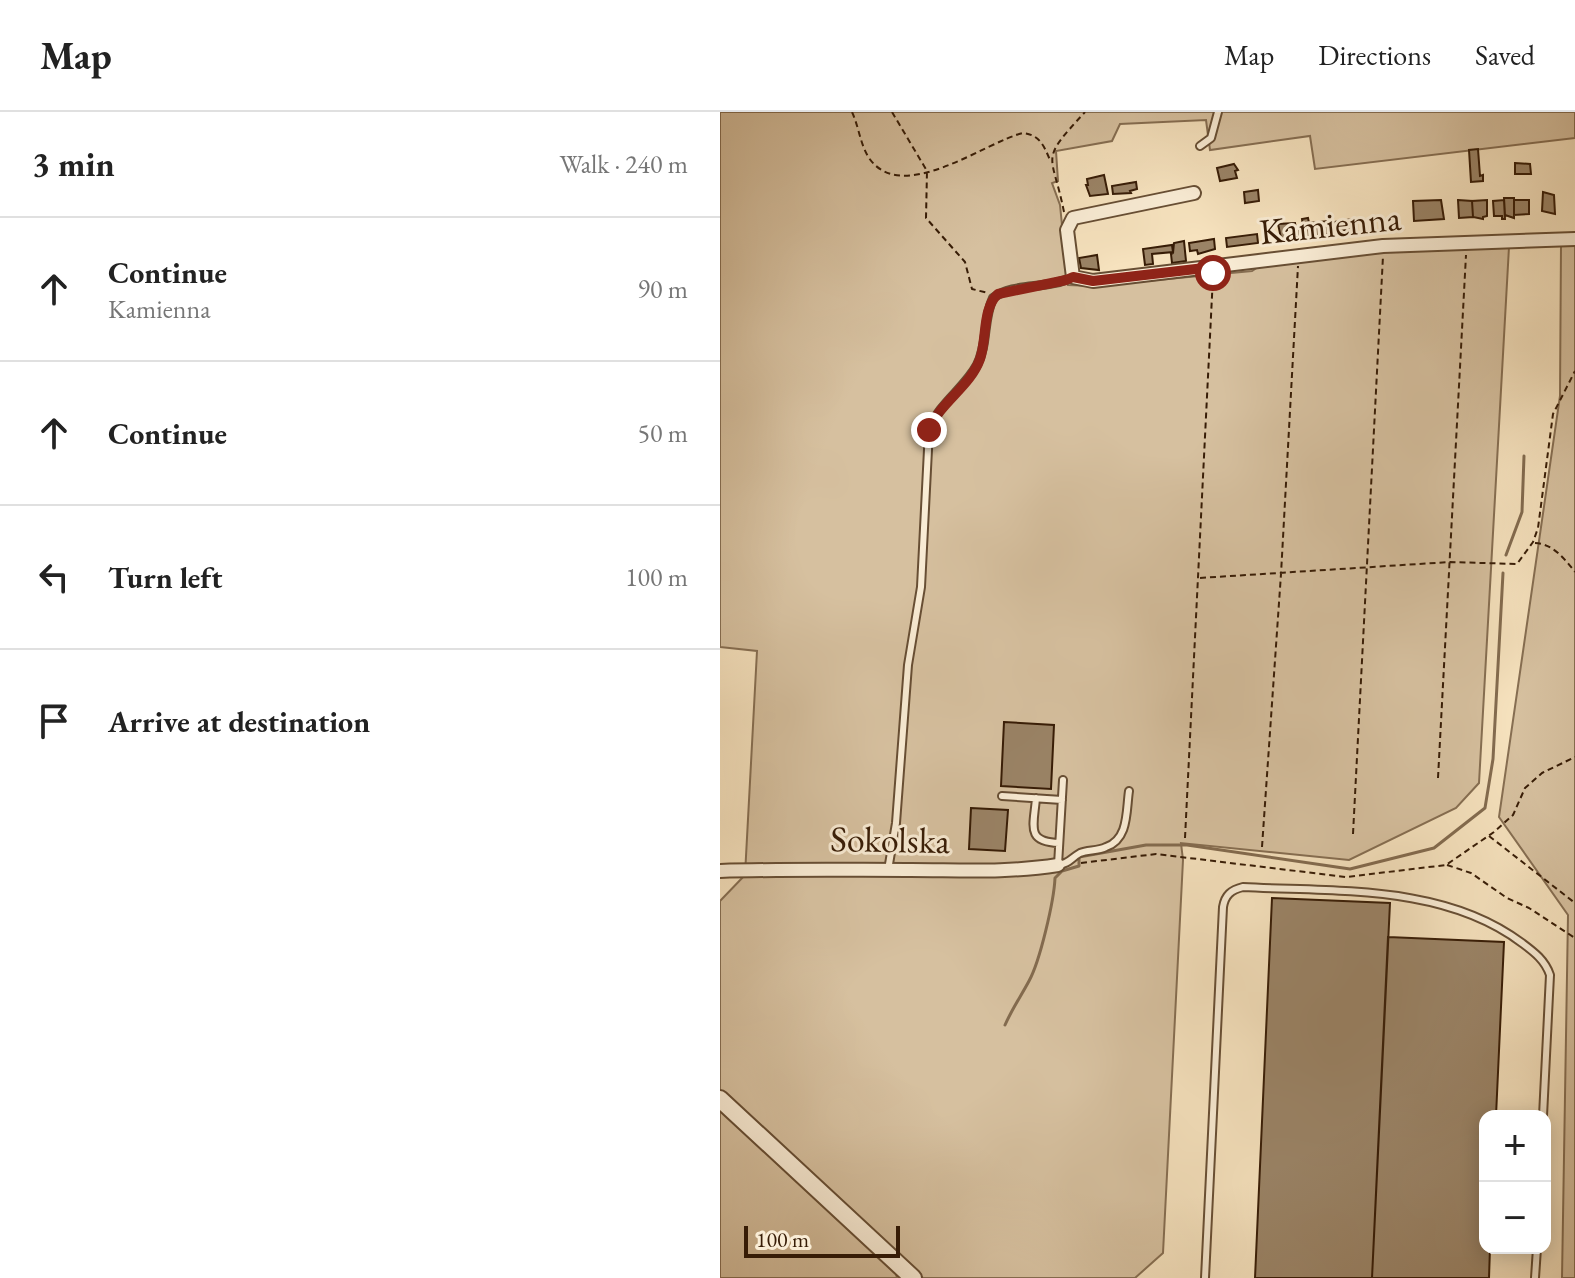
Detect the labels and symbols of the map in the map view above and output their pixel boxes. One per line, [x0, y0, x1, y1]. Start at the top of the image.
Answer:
street label: Kamienna [1257, 194, 1404, 255]
route start [1195, 255, 1231, 291]
route end [911, 412, 947, 448]
street label: Sokolska [830, 815, 951, 864]
scale bar [744, 1222, 900, 1258]

